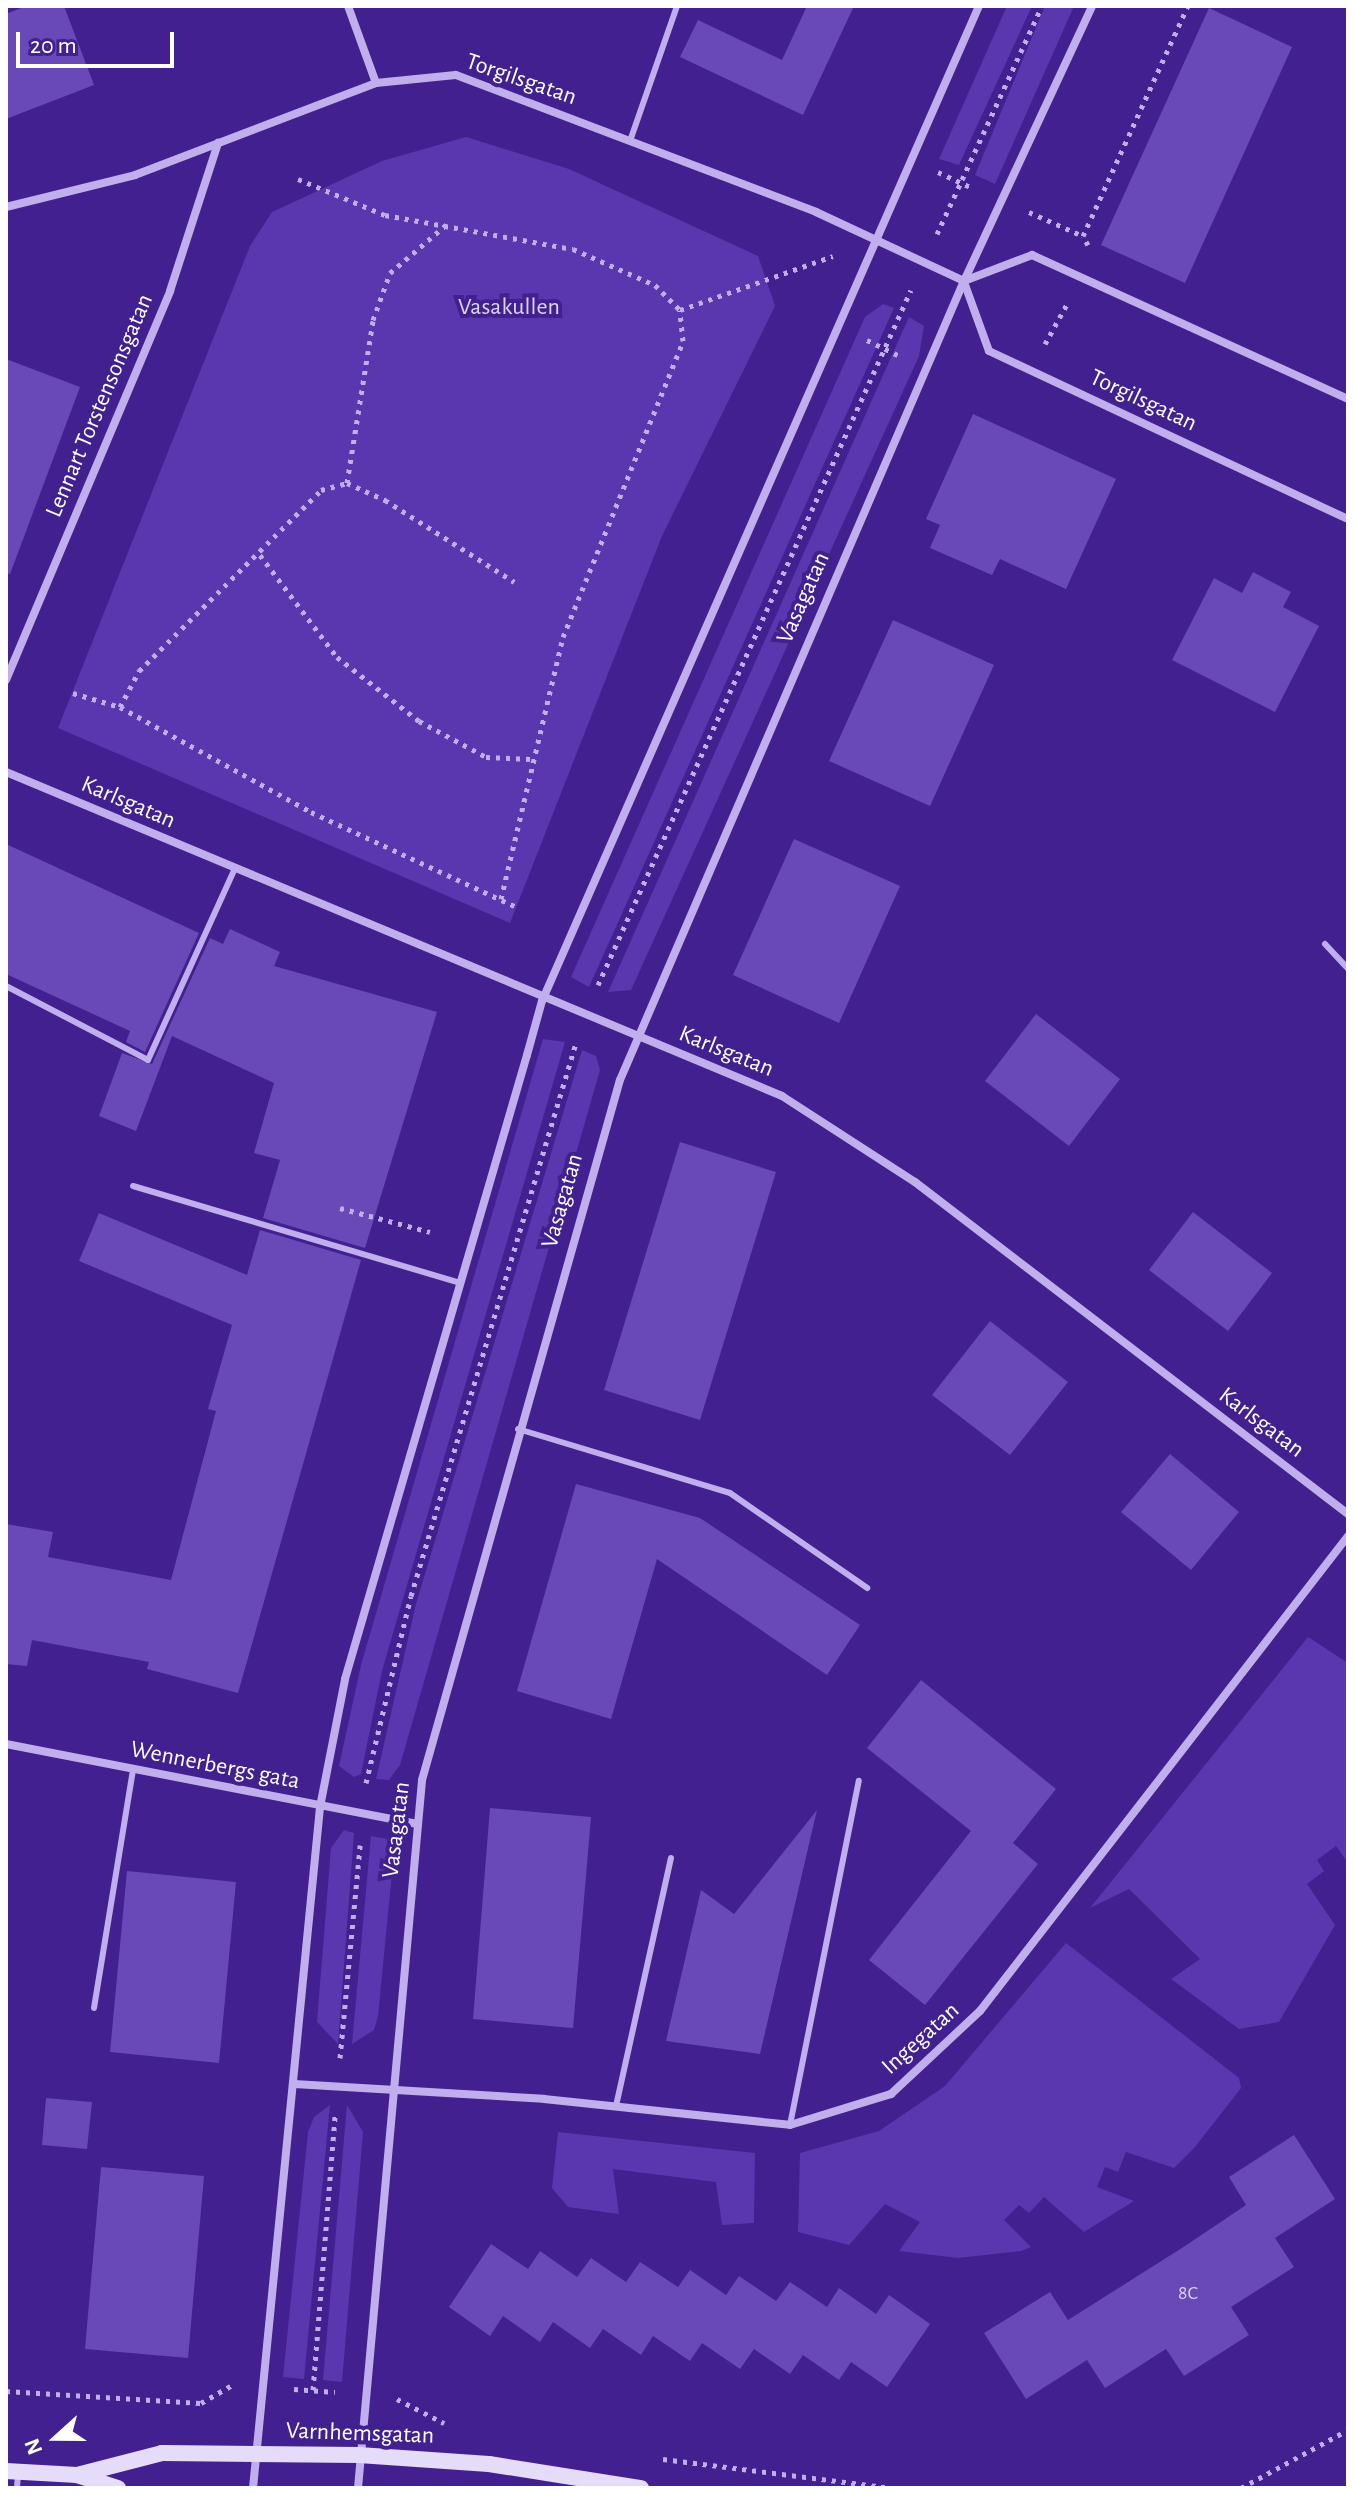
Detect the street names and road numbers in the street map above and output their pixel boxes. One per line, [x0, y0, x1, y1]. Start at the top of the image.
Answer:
street label: Torgilsgatan [462, 48, 580, 112]
street label: Lennart Torstensonsgatan [40, 290, 160, 522]
street label: Torgilsgatan [1085, 364, 1201, 438]
street label: Vasagatan [771, 548, 837, 648]
street label: Karlsgatan [76, 770, 180, 836]
street label: Karlsgatan [674, 1020, 778, 1084]
street label: Vasagatan [536, 1151, 590, 1251]
street label: Karlsgatan [1213, 1382, 1309, 1464]
street label: Wennerbergs gata [128, 1735, 302, 1797]
street label: Vasagatan [377, 1780, 417, 1880]
street label: Ingegatan [876, 1997, 966, 2081]
street label: Varnhemsgatan [285, 2417, 435, 2451]

